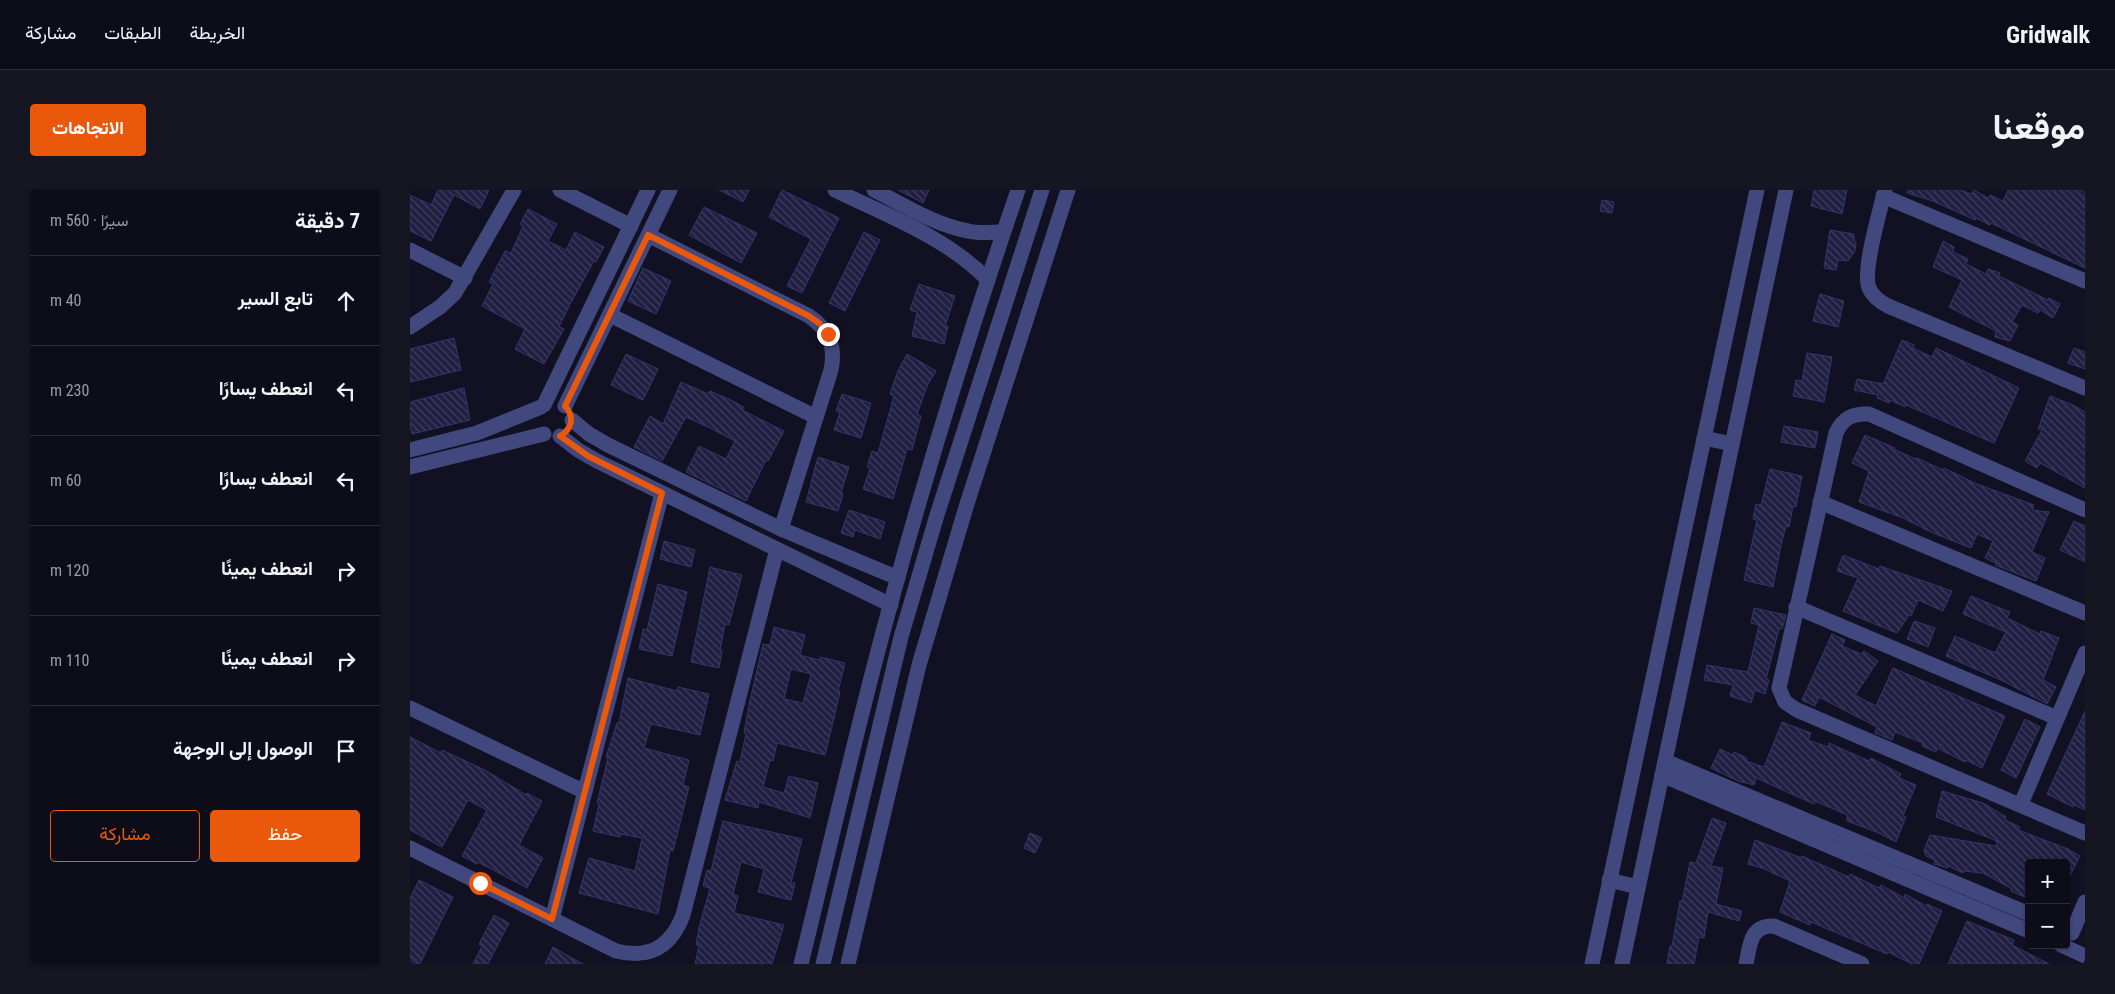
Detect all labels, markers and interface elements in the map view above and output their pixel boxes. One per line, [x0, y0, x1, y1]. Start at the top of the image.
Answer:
text: Gridwalk [2006, 21, 2090, 49]
text: مشاركة [25, 22, 76, 43]
text: الطبقات [104, 22, 161, 43]
text: الخريطة [189, 22, 245, 43]
button: الاتجاهات [30, 104, 146, 156]
text: موقعنا [1992, 107, 2085, 148]
text: 7 دقيقة [295, 209, 360, 233]
text: سيرًا · 560 m [50, 211, 128, 230]
text: تابع السير [238, 287, 313, 310]
icon: ahead [332, 287, 360, 315]
text: 40 m [50, 291, 82, 310]
route end [817, 323, 840, 346]
text: انعطف يسارًا [219, 377, 313, 400]
icon: left [332, 377, 360, 405]
text: 230 m [50, 381, 89, 400]
text: انعطف يسارًا [219, 467, 313, 490]
icon: left [332, 467, 360, 495]
text: 60 m [50, 471, 82, 490]
text: انعطف يمينًا [221, 557, 313, 580]
icon: right [332, 557, 360, 585]
text: 120 m [50, 561, 89, 580]
text: انعطف يمينًا [221, 647, 313, 670]
icon: right [332, 647, 360, 675]
text: 110 m [50, 651, 89, 670]
text: الوصول إلى الوجهة [173, 737, 313, 760]
icon: arrive [332, 737, 360, 765]
button: مشاركة [50, 810, 200, 862]
button: حفظ [210, 810, 360, 862]
map controls [2025, 859, 2070, 949]
button: + [2025, 859, 2070, 904]
route start [469, 872, 492, 895]
button: − [2025, 904, 2070, 949]

